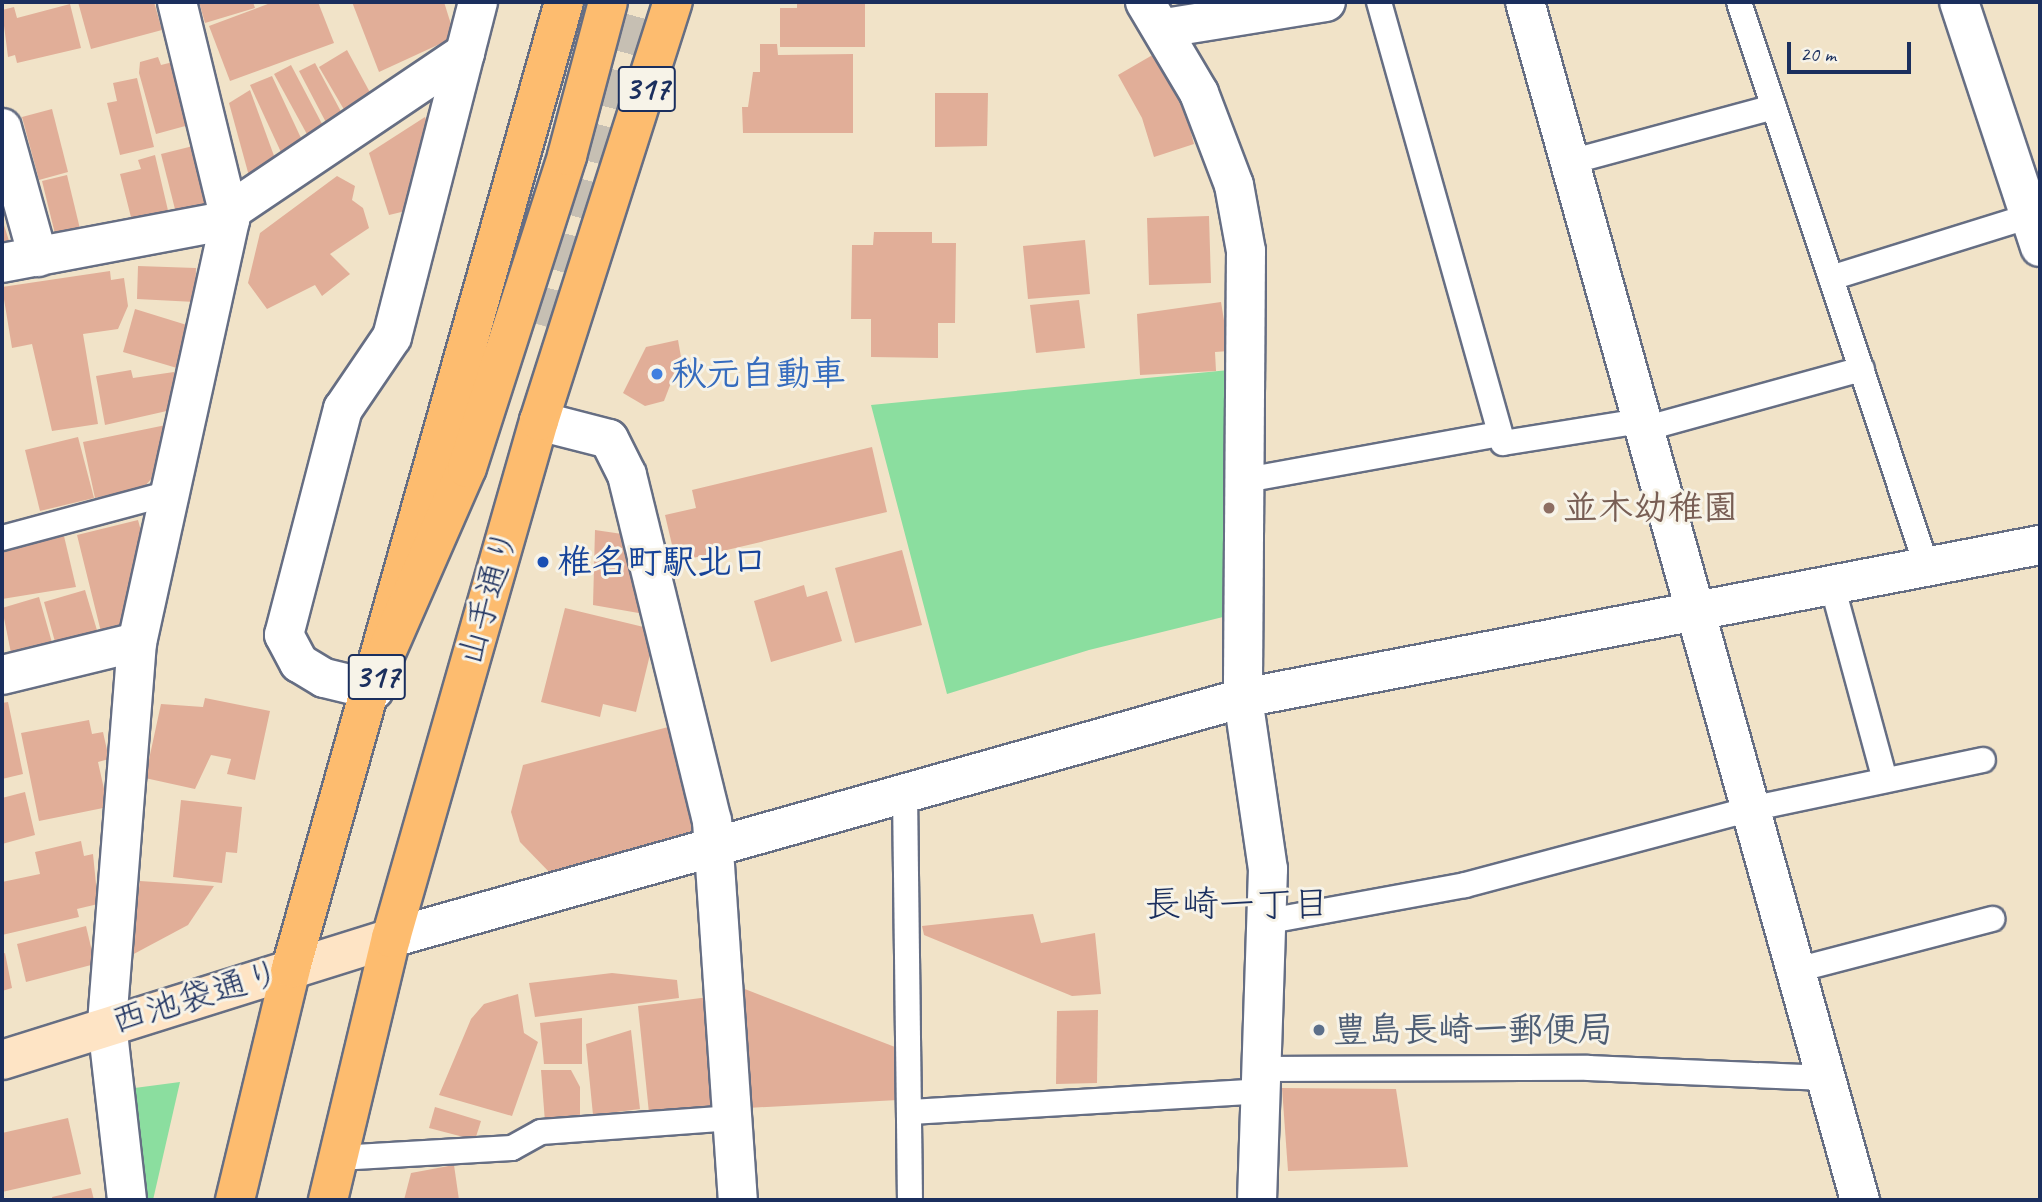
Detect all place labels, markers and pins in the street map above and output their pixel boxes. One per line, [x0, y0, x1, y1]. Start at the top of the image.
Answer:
place label: 秋元自動車 [671, 353, 846, 395]
marker: 秋元自動車 [649, 366, 665, 382]
place label: 並木幼稚園 [1563, 487, 1738, 529]
marker: 並木幼稚園 [1541, 500, 1557, 516]
place label: 椎名町駅北口 [557, 541, 767, 583]
marker: 椎名町駅北口 [535, 554, 551, 570]
place label: 豊島長崎一郵便局 [1333, 1009, 1613, 1051]
marker: 豊島長崎一郵便局 [1311, 1022, 1327, 1038]

